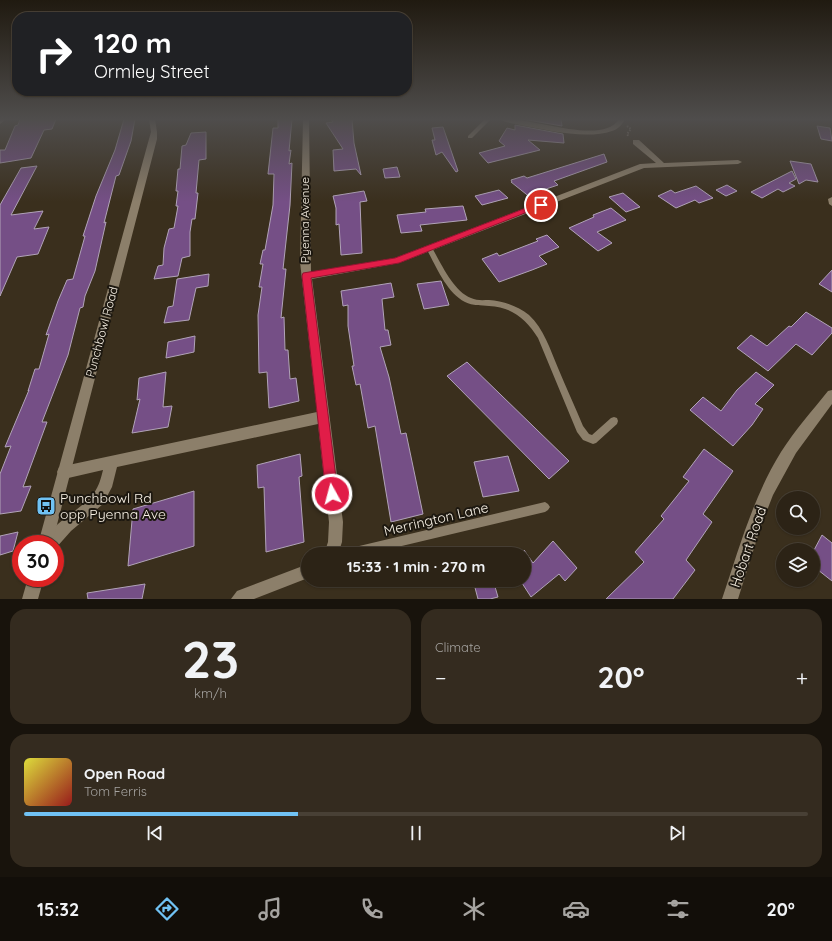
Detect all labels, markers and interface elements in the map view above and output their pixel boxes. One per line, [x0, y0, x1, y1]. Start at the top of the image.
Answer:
text: 120 m [94, 25, 172, 60]
icon: right [28, 28, 80, 80]
text: Ormley Street [94, 60, 210, 83]
street label: Pyenna Avenue [297, 177, 312, 263]
pin [524, 188, 558, 222]
icon: arrive [530, 194, 552, 216]
street label: Punchbowl Road [82, 285, 121, 379]
position arrow [311, 473, 353, 515]
place label: Punchbowl Rd opp Pyenna Ave [60, 489, 166, 523]
map controls [776, 491, 820, 587]
button: search [776, 491, 820, 535]
bus stop icon: Punchbowl Rd opp Pyenna Ave [35, 495, 57, 517]
street label: Merrington Lane [382, 498, 490, 540]
street label: Hobart Road [726, 504, 770, 590]
speed limit sign: 30 [12, 535, 64, 587]
button: layers [776, 543, 820, 587]
text: 15:33 · 1 min · 270 m [347, 557, 485, 576]
text: 23 [182, 626, 239, 691]
text: Climate [435, 639, 481, 655]
text: 20° [597, 658, 645, 696]
text: − [435, 664, 446, 692]
text: + [796, 664, 808, 692]
text: km/h [194, 685, 227, 701]
text: Open Road [84, 764, 165, 783]
text: Tom Ferris [84, 783, 147, 799]
icon: previous [144, 822, 166, 844]
icon: pause [405, 822, 427, 844]
icon: next [666, 822, 688, 844]
icon: directions [153, 895, 181, 923]
icon: music [256, 895, 284, 923]
icon: phone [358, 895, 386, 923]
icon: climate [460, 895, 488, 923]
icon: car [562, 895, 590, 923]
icon: filters [664, 895, 692, 923]
text: 15:32 [37, 898, 79, 921]
text: 20° [766, 898, 795, 921]

